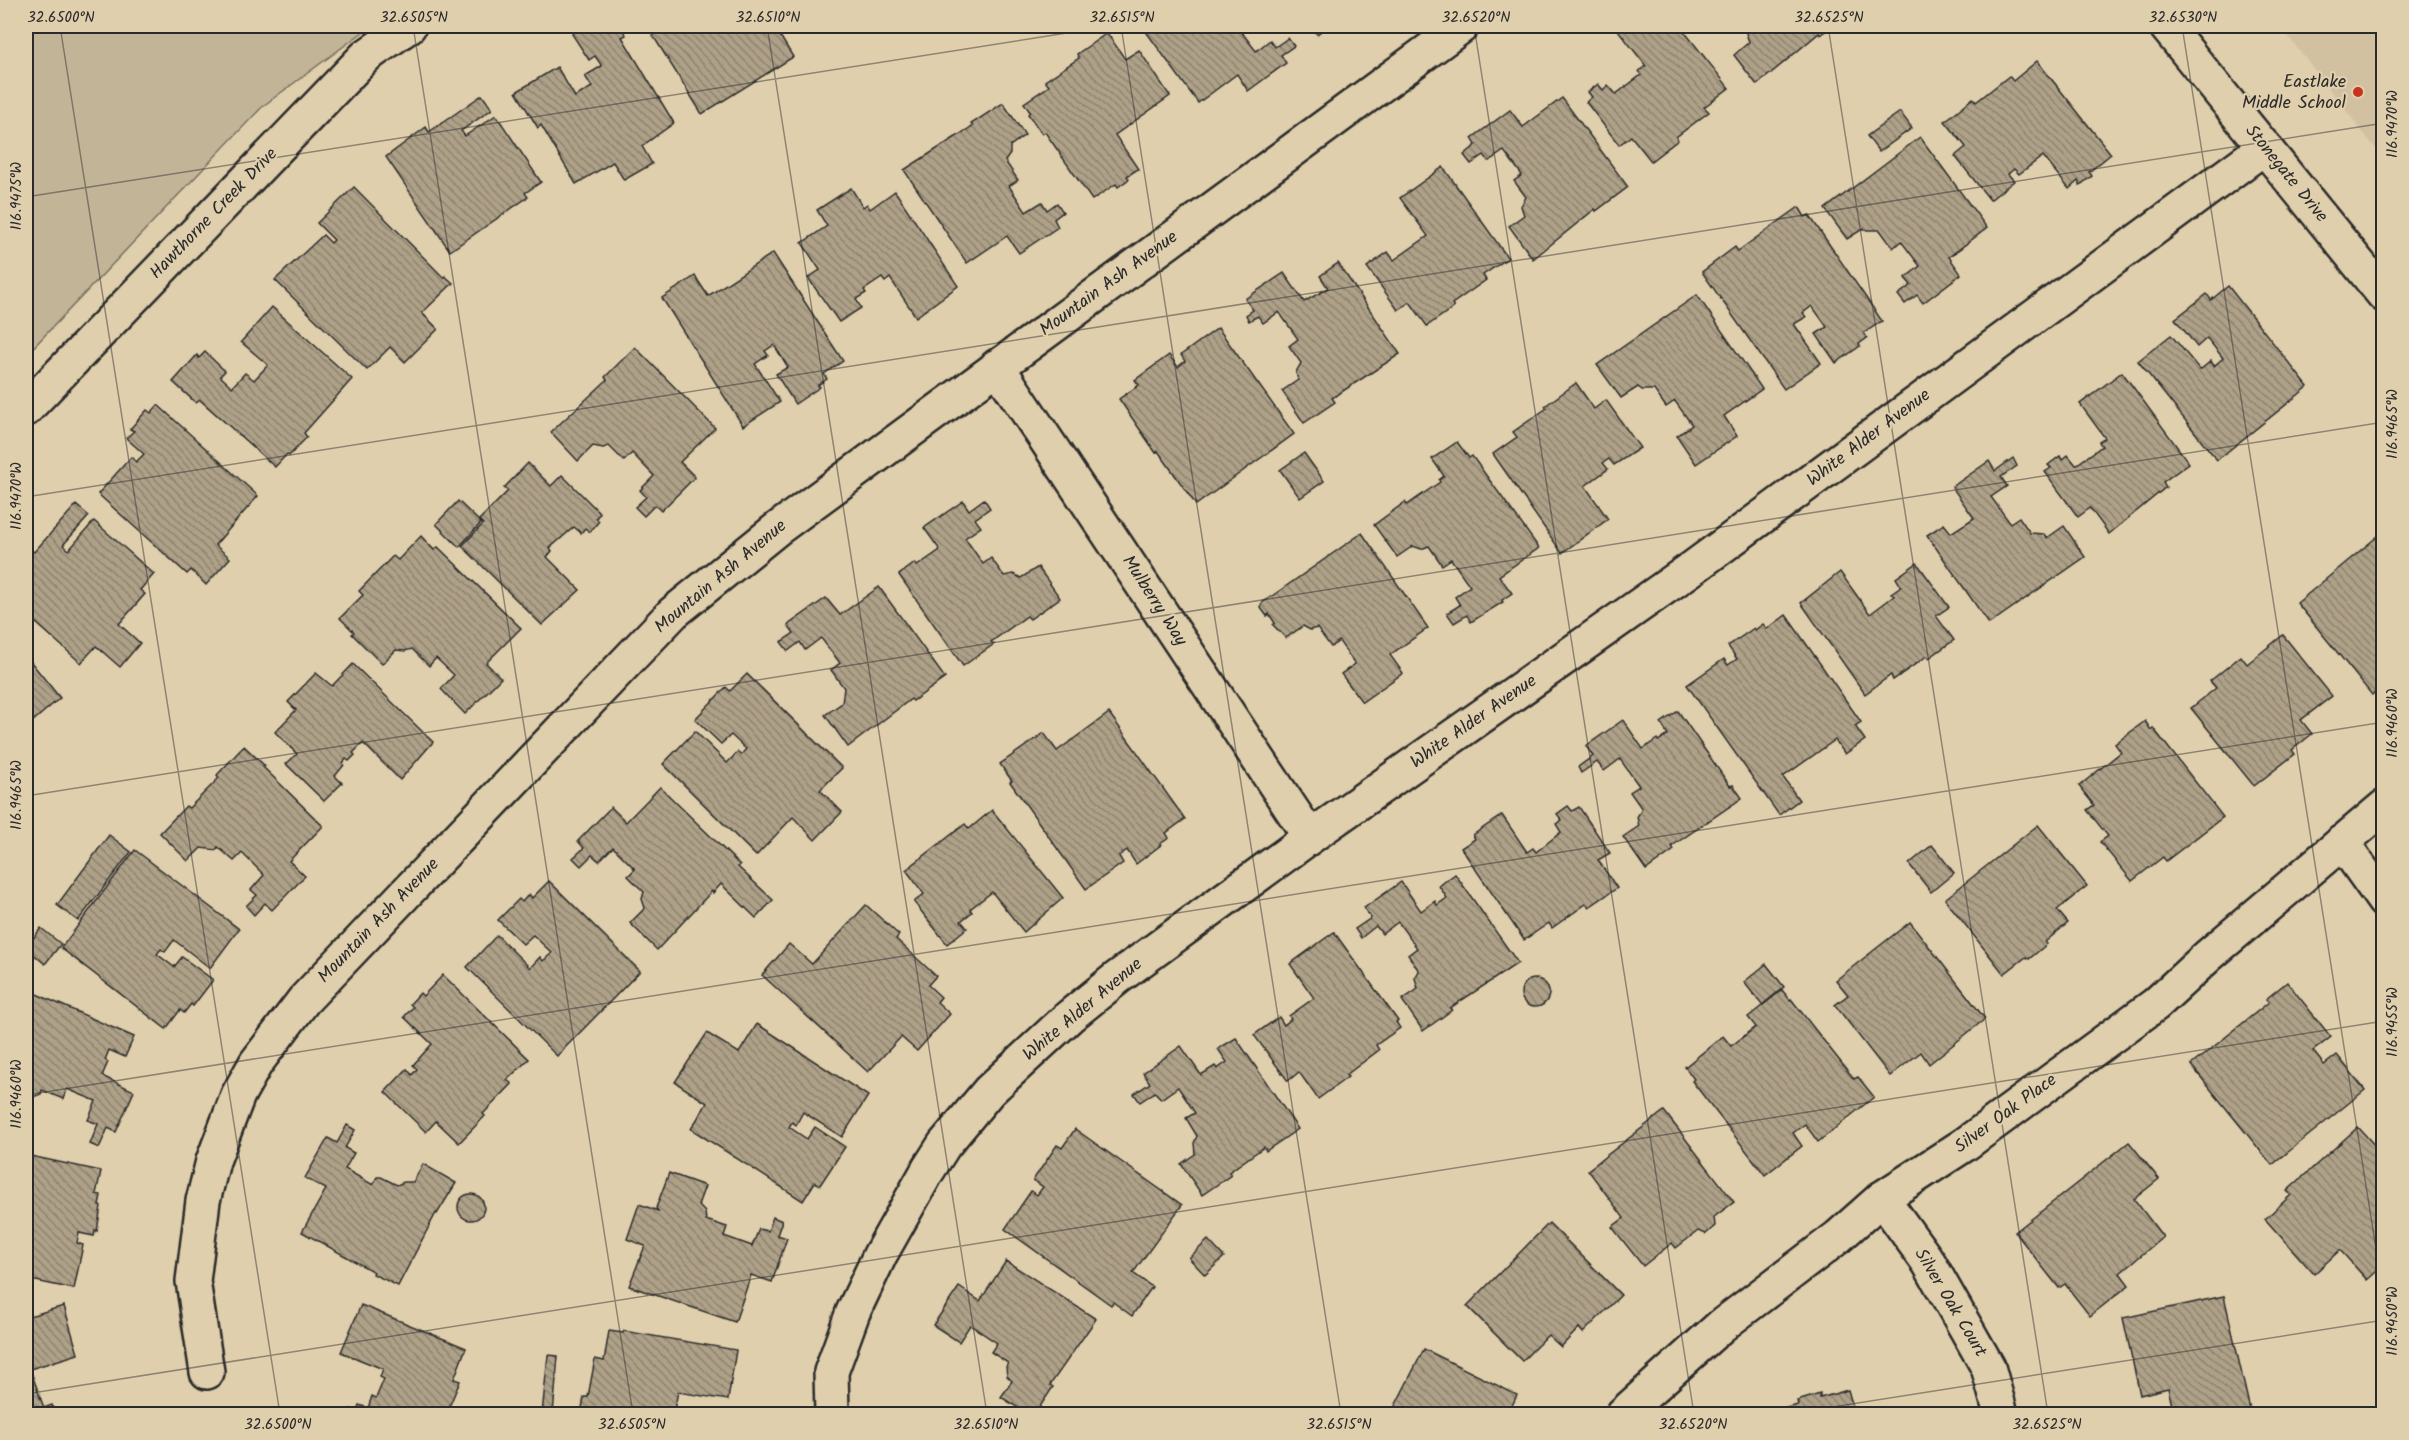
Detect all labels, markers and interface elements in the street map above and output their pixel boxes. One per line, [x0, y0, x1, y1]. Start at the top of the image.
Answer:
text: 32.6500°N [27, 6, 95, 30]
text: 32.6505°N [380, 6, 448, 30]
text: 32.6510°N [736, 6, 800, 30]
text: 32.6515°N [1089, 6, 1155, 30]
text: 32.6520°N [1442, 6, 1510, 30]
text: 32.6525°N [1794, 6, 1864, 30]
text: 32.6530°N [2149, 6, 2217, 30]
place label: Eastlake Middle School [2242, 68, 2347, 118]
marker: Eastlake Middle School [2351, 85, 2365, 99]
text: 116.9470°W [2381, 90, 2405, 158]
street label: Stonegate Drive [2237, 119, 2335, 229]
street label: Hawthorne Creek Drive [143, 141, 285, 287]
text: 116.9475°W [5, 161, 29, 230]
street label: Mountain Ash Avenue [1033, 224, 1185, 344]
street label: White Alder Avenue [1801, 382, 1937, 494]
text: 116.9465°W [2381, 389, 2405, 459]
text: 116.9470°W [5, 462, 29, 530]
street label: Mountain Ash Avenue [648, 513, 794, 641]
street label: Mulberry Way [1114, 550, 1195, 653]
street label: White Alder Avenue [1405, 667, 1543, 777]
text: 116.9460°W [2381, 688, 2405, 758]
text: 116.9465°W [5, 760, 29, 830]
street label: Mountain Ash Avenue [311, 851, 447, 991]
street label: White Alder Avenue [1017, 951, 1149, 1069]
text: 116.9455°W [2381, 987, 2405, 1057]
text: 116.9460°W [5, 1059, 29, 1129]
street label: Silver Oak Place [1949, 1067, 2063, 1161]
street label: Silver Oak Court [1906, 1243, 1995, 1364]
text: 116.9450°W [2381, 1286, 2405, 1356]
text: 32.6500°N [244, 1413, 312, 1437]
text: 32.6505°N [598, 1413, 666, 1437]
text: 32.6510°N [954, 1413, 1018, 1437]
text: 32.6515°N [1306, 1413, 1372, 1437]
text: 32.6520°N [1659, 1413, 1727, 1437]
text: 32.6525°N [2012, 1413, 2082, 1437]

